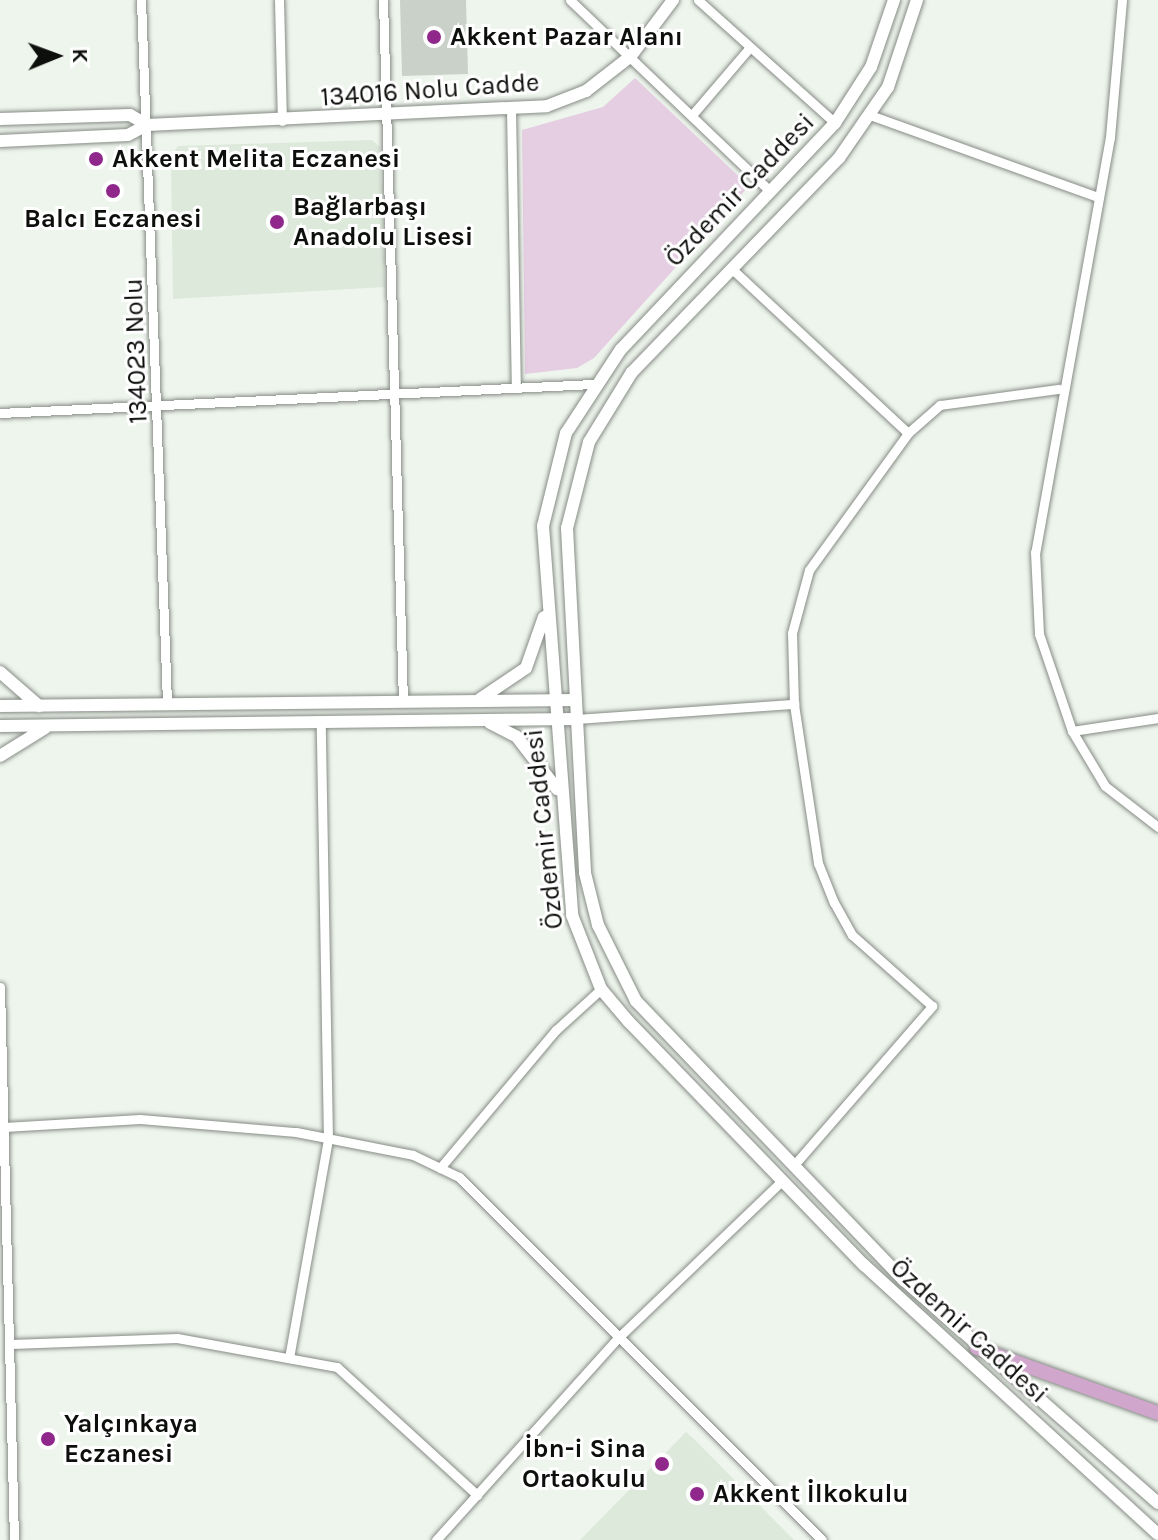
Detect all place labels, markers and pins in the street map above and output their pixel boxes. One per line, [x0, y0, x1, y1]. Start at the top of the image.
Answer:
place label: Akkent Pazar Alanı [450, 21, 683, 53]
marker: Akkent Pazar Alanı [425, 28, 443, 46]
place label: Akkent Melita Eczanesi [112, 143, 400, 175]
marker: Akkent Melita Eczanesi [87, 150, 105, 168]
marker: Balcı Eczanesi [104, 182, 122, 200]
place label: Bağlarbaşı Anadolu Lisesi [293, 191, 473, 252]
place label: Balcı Eczanesi [24, 203, 202, 235]
marker: Bağlarbaşı Anadolu Lisesi [268, 213, 286, 231]
place label: Yalçınkaya Eczanesi [64, 1408, 198, 1470]
marker: Yalçınkaya Eczanesi [39, 1430, 57, 1448]
place label: İbn-i Sina Ortaokulu [522, 1433, 646, 1494]
marker: İbn-i Sina Ortaokulu [653, 1455, 671, 1473]
place label: Akkent İlkokulu [713, 1478, 909, 1510]
marker: Akkent İlkokulu [688, 1485, 706, 1503]

